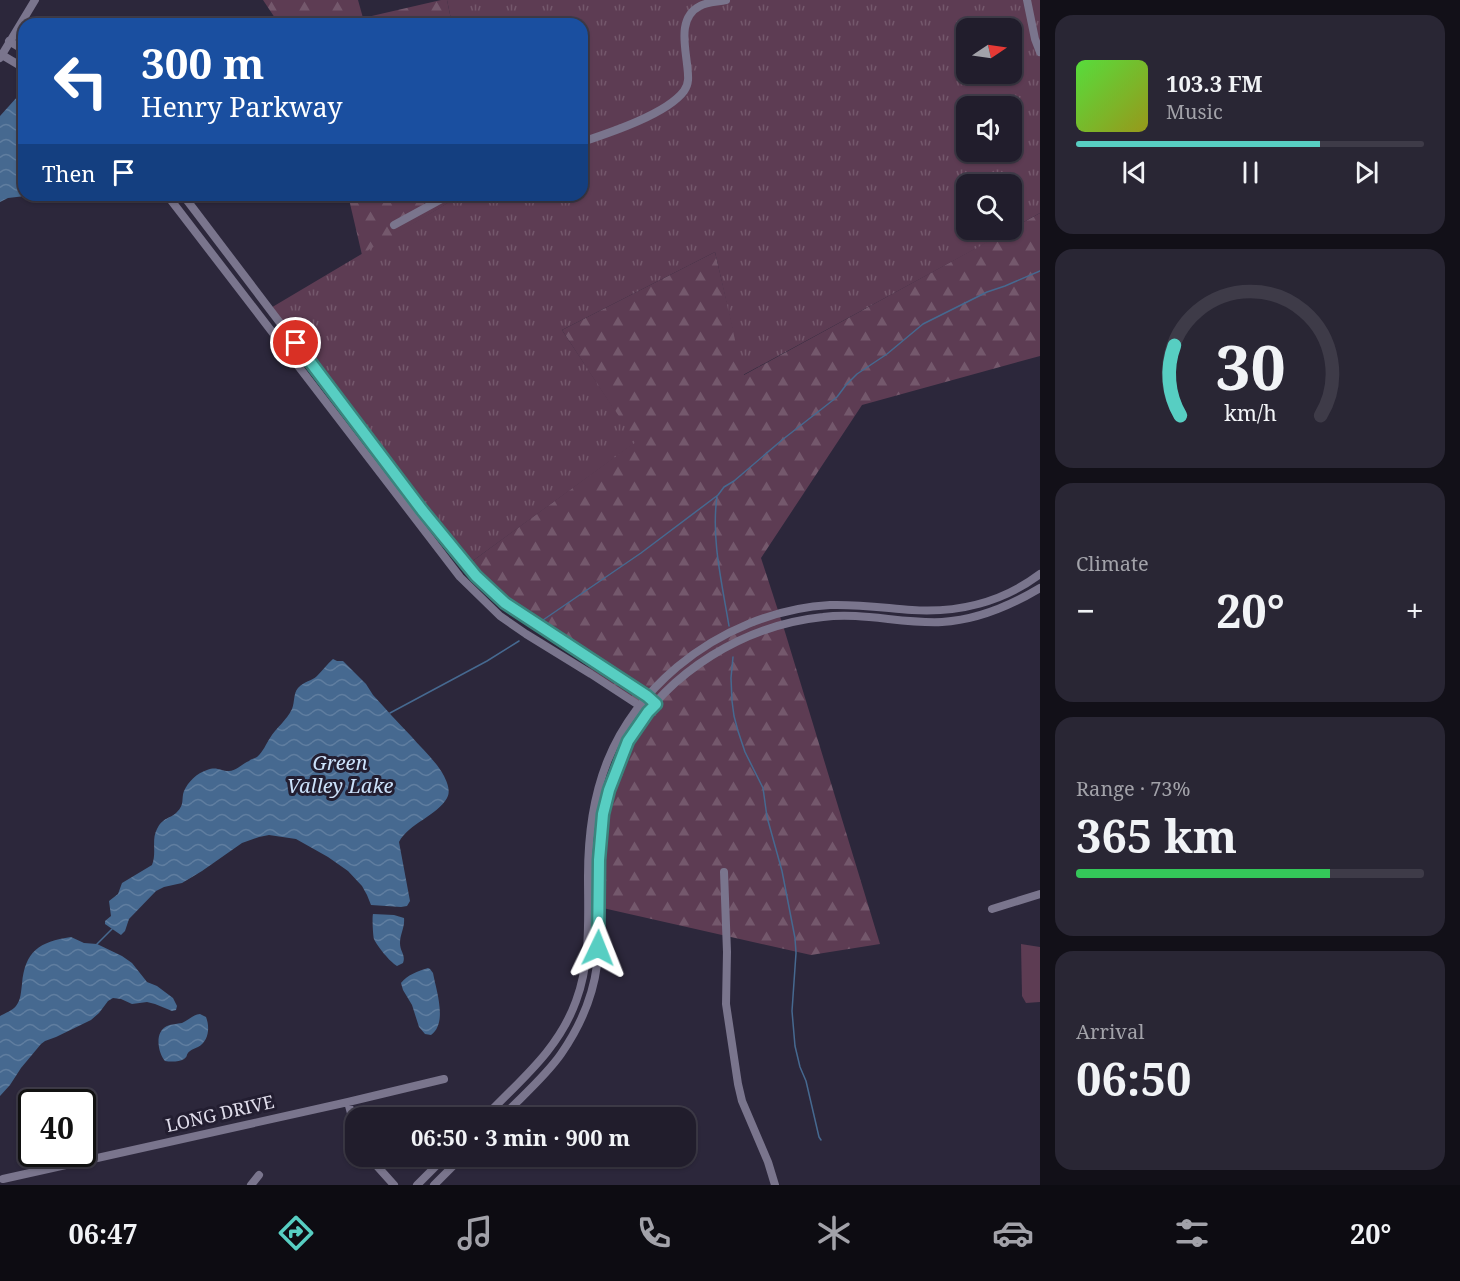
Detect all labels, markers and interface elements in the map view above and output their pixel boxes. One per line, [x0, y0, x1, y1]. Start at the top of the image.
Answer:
north arrow [956, 18, 1022, 84]
map controls [956, 18, 1022, 240]
text: 300 m [141, 34, 265, 91]
icon: left [42, 42, 120, 120]
text: 103.3 FM [1166, 68, 1263, 98]
text: Henry Parkway [141, 88, 342, 125]
button: sound [956, 96, 1022, 162]
text: Music [1166, 98, 1223, 125]
icon: arrive [107, 156, 140, 189]
icon: previous [1118, 156, 1151, 189]
icon: pause [1234, 156, 1267, 189]
icon: next [1350, 156, 1383, 189]
text: Then [42, 158, 95, 188]
button: search [956, 174, 1022, 240]
pin [270, 317, 321, 368]
text: 30 [1215, 323, 1285, 408]
icon: arrive [279, 326, 312, 359]
text: km/h [1224, 398, 1277, 427]
text: Climate [1076, 550, 1149, 577]
text: 20° [1216, 580, 1285, 641]
text: − [1076, 588, 1095, 633]
text: + [1406, 588, 1424, 633]
water label: Green Valley Lake [287, 749, 393, 799]
text: Range · 73% [1076, 775, 1190, 802]
text: 365 km [1076, 805, 1237, 866]
position arrow [566, 916, 630, 980]
text: Arrival [1076, 1018, 1144, 1045]
text: 06:50 [1076, 1048, 1191, 1109]
speed limit sign: 40 [18, 1089, 96, 1167]
street label: LONG DRIVE [163, 1089, 276, 1137]
text: 06:50 · 3 min · 900 m [411, 1122, 630, 1152]
icon: directions [275, 1212, 317, 1254]
icon: music [454, 1212, 496, 1254]
icon: phone [633, 1212, 675, 1254]
icon: climate [813, 1212, 855, 1254]
icon: car [992, 1212, 1034, 1254]
icon: filters [1171, 1212, 1213, 1254]
text: 06:47 [69, 1215, 138, 1252]
text: 20° [1350, 1215, 1391, 1252]

